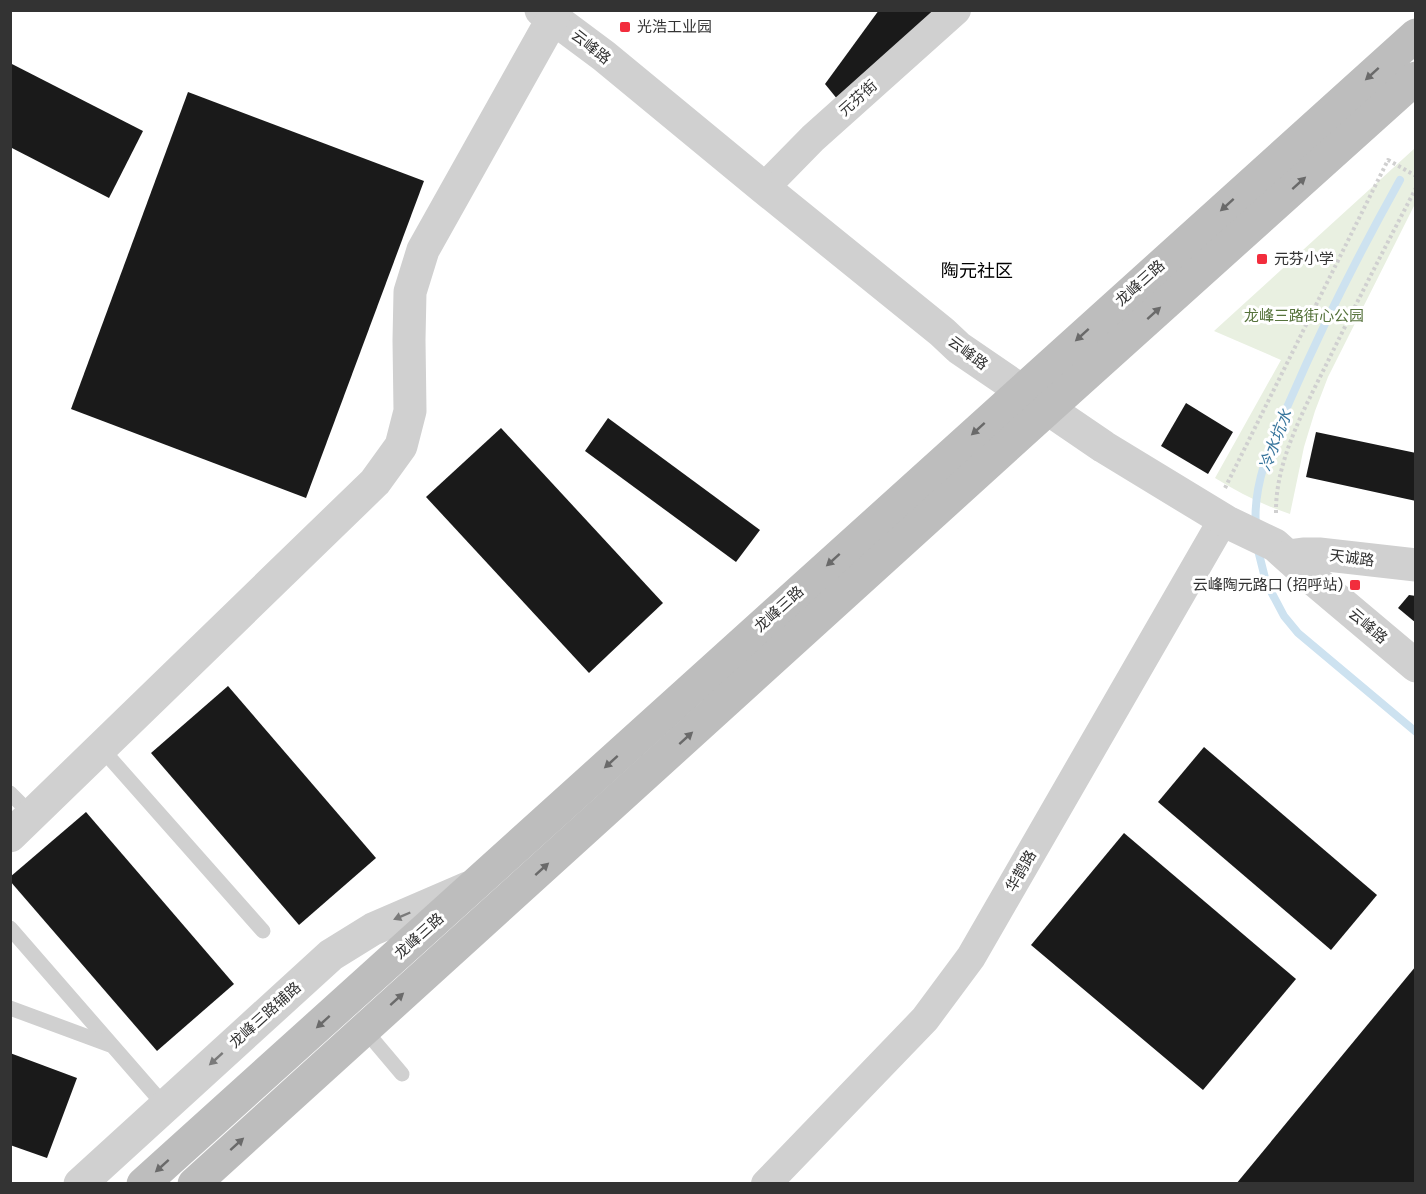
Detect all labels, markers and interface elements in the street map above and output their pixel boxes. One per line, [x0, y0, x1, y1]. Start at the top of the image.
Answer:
place label: 光浩工业园 [637, 17, 712, 37]
marker: 光浩工业园 [618, 20, 632, 34]
street label: 云峰路 [567, 25, 615, 69]
one-way arrow [1365, 67, 1380, 80]
street label: 元芬街 [835, 76, 881, 120]
one-way arrow [1291, 177, 1306, 190]
one-way arrow [1220, 198, 1235, 211]
place label: 元芬小学 [1274, 249, 1334, 269]
marker: 元芬小学 [1255, 252, 1269, 266]
street label: 龙峰三路 [1111, 255, 1169, 311]
district label: 陶元社区 [941, 259, 1013, 283]
park label: 龙峰三路街心公园 [1244, 306, 1364, 326]
one-way arrow [1146, 307, 1161, 320]
one-way arrow [1075, 328, 1090, 341]
street label: 云峰路 [944, 331, 992, 375]
water label: 冷水坑水 [1254, 406, 1297, 474]
one-way arrow [971, 422, 985, 436]
street label: 天诚路 [1328, 545, 1376, 571]
one-way arrow [826, 553, 841, 567]
place label: 云峰陶元路口 (招呼站) [1193, 575, 1343, 595]
marker: 云峰陶元路口 (招呼站) [1348, 578, 1362, 592]
street label: 龙峰三路 [750, 581, 808, 637]
street label: 云峰路 [1344, 604, 1392, 648]
one-way arrow [679, 731, 694, 745]
one-way arrow [604, 755, 619, 768]
street label: 华鹊路 [1001, 847, 1041, 895]
one-way arrow [534, 863, 549, 876]
street label: 龙峰三路 [390, 908, 448, 964]
one-way arrow [393, 911, 411, 921]
street label: 龙峰三路辅路 [225, 977, 305, 1053]
one-way arrow [390, 993, 404, 1007]
one-way arrow [315, 1015, 330, 1029]
one-way arrow [209, 1052, 223, 1066]
one-way arrow [229, 1138, 244, 1151]
one-way arrow [155, 1159, 170, 1172]

